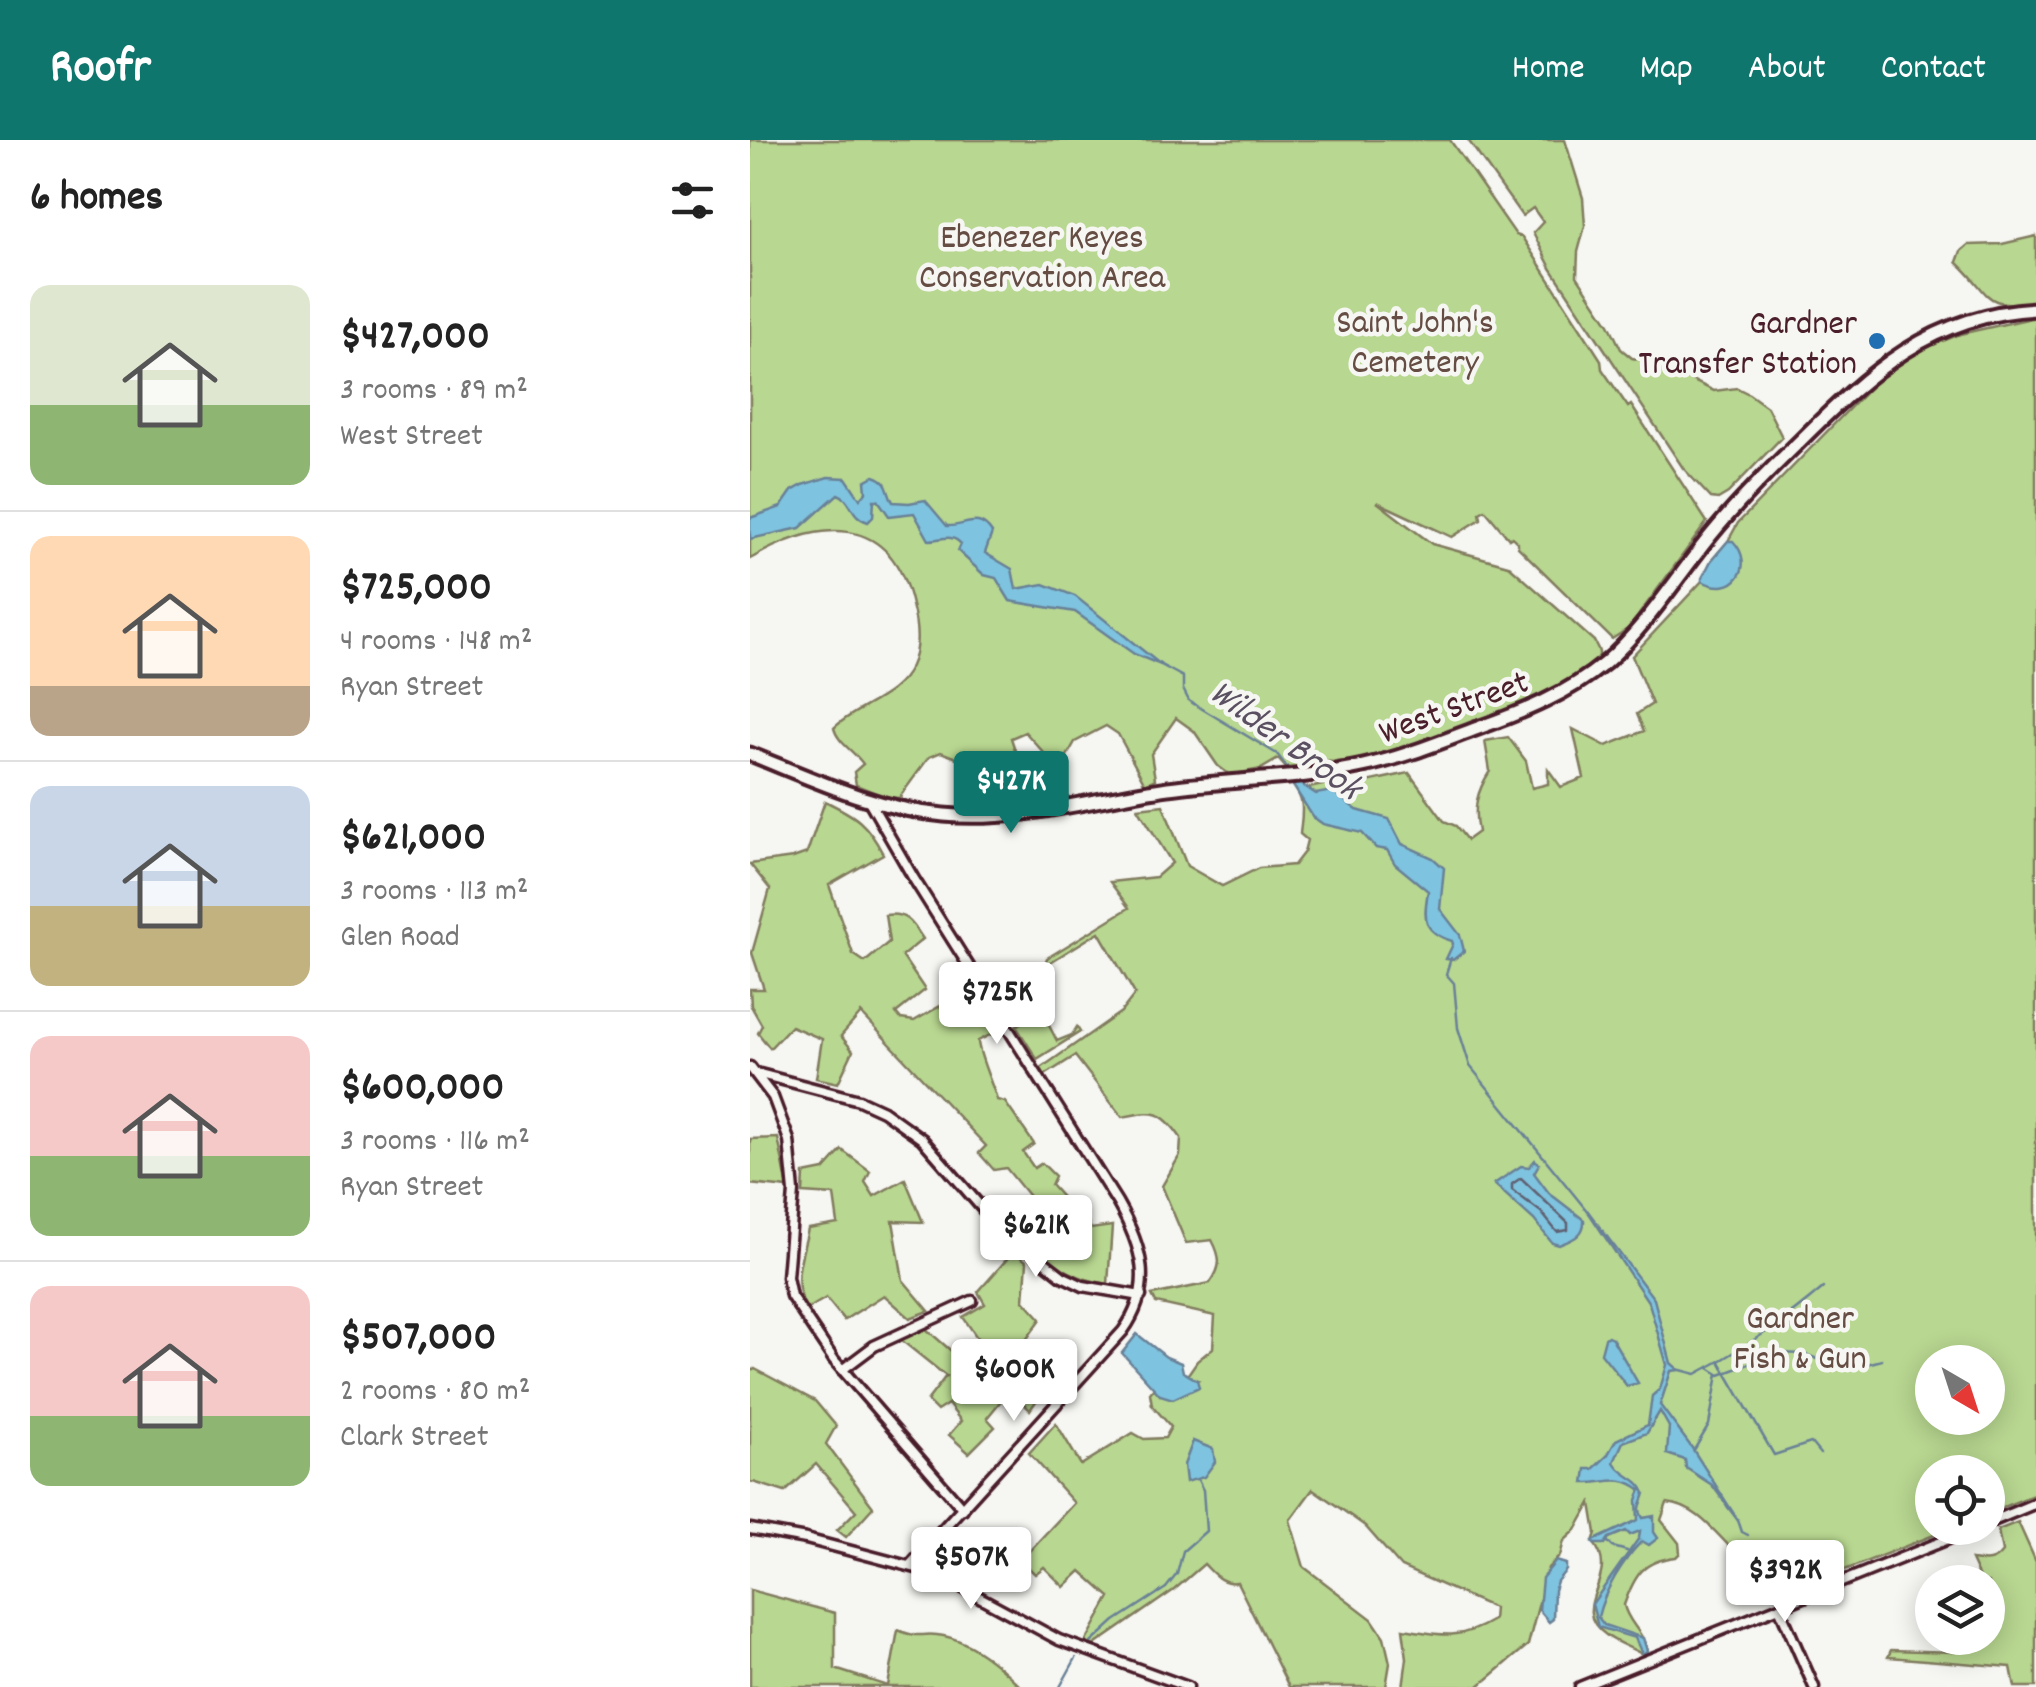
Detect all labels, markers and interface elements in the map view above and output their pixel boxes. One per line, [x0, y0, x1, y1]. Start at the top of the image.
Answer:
text: Roofr [50, 36, 151, 105]
text: Home [1512, 45, 1585, 95]
text: Map [1640, 45, 1693, 95]
text: About [1748, 45, 1826, 95]
text: Contact [1881, 45, 1986, 95]
text: 6 homes [30, 170, 163, 230]
icon: filters [665, 173, 720, 228]
park label: Ebenezer Keyes Conservation Area [919, 215, 1166, 305]
park label: Saint John's Cemetery [1336, 300, 1494, 390]
place label: Gardner Transfer Station [1638, 301, 1857, 391]
text: $427,000 [340, 309, 490, 369]
icon: home [110, 325, 230, 445]
marker: Gardner Transfer Station [1866, 330, 1888, 352]
text: 3 rooms · 89 m² [340, 369, 528, 415]
text: West Street [340, 415, 483, 461]
text: $725,000 [340, 560, 492, 620]
icon: home [110, 576, 230, 696]
text: 4 rooms · 148 m² [340, 620, 532, 666]
street label: West Street [1373, 659, 1537, 760]
text: Ryan Street [340, 666, 483, 712]
water label: Wilder Brook [1196, 668, 1374, 819]
pin: $427K [941, 751, 1081, 836]
text: $427K [976, 760, 1046, 806]
text: $621,000 [340, 810, 486, 870]
icon: home [110, 826, 230, 946]
text: 3 rooms · 113 m² [340, 870, 529, 916]
text: Glen Road [340, 916, 460, 962]
pin: $725K [927, 962, 1067, 1047]
text: $725K [961, 971, 1033, 1017]
text: $600,000 [340, 1060, 504, 1120]
icon: home [110, 1076, 230, 1196]
text: 3 rooms · 116 m² [340, 1120, 530, 1166]
text: Ryan Street [340, 1166, 483, 1212]
pin: $621K [966, 1195, 1106, 1280]
text: $621K [1002, 1204, 1070, 1250]
park label: Gardner Fish & Gun [1733, 1296, 1867, 1386]
text: $507,000 [340, 1310, 496, 1370]
icon: home [110, 1326, 230, 1446]
pin: $600K [944, 1339, 1084, 1424]
north arrow [1915, 1345, 2005, 1435]
map controls [1915, 1345, 2005, 1655]
text: $600K [973, 1348, 1055, 1394]
text: 2 rooms · 80 m² [340, 1370, 530, 1416]
text: Clark Street [340, 1416, 489, 1462]
button: locate [1915, 1455, 2005, 1545]
pin: $507K [901, 1527, 1041, 1612]
text: $507K [933, 1536, 1009, 1582]
pin: $392K [1715, 1540, 1855, 1625]
text: $392K [1748, 1549, 1822, 1595]
button: layers [1915, 1565, 2005, 1655]

